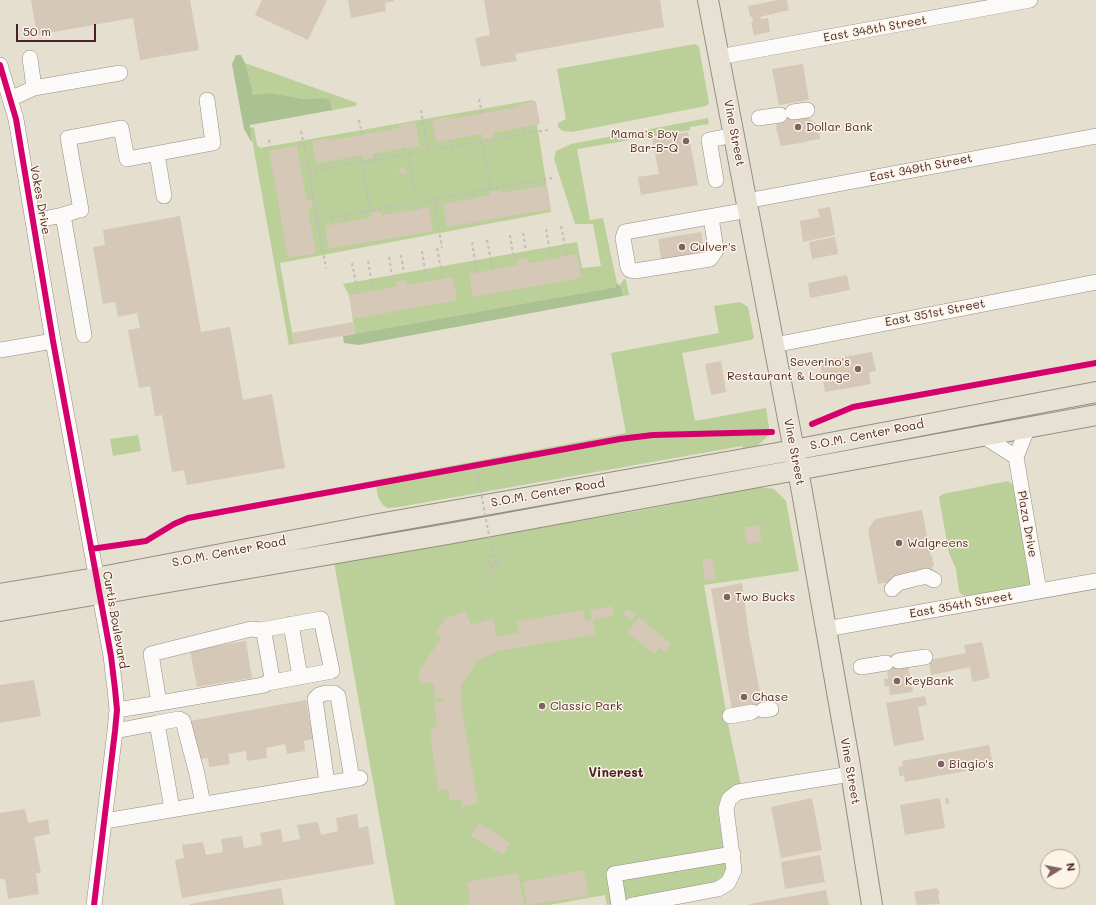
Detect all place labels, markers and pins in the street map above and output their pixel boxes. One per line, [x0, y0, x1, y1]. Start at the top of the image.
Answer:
place label: Dollar Bank [806, 120, 873, 134]
marker: Dollar Bank [793, 122, 803, 132]
place label: Mama's Boy Bar-B-Q [611, 127, 678, 155]
marker: Mama's Boy Bar-B-Q [681, 136, 691, 146]
place label: Culver's [690, 240, 736, 254]
marker: Culver's [677, 242, 687, 252]
place label: Severino's Restaurant & Lounge [727, 355, 850, 383]
marker: Severino's Restaurant & Lounge [853, 364, 863, 374]
place label: Walgreens [907, 536, 968, 550]
marker: Walgreens [894, 538, 904, 548]
place label: Two Bucks [735, 590, 795, 604]
marker: Two Bucks [722, 592, 732, 602]
place label: KeyBank [905, 674, 954, 688]
marker: KeyBank [892, 676, 902, 686]
place label: Chase [752, 690, 788, 704]
marker: Chase [739, 692, 749, 702]
place label: Classic Park [550, 699, 622, 713]
marker: Classic Park [537, 701, 547, 711]
place label: Biagio's [949, 757, 994, 771]
marker: Biagio's [936, 759, 946, 769]

